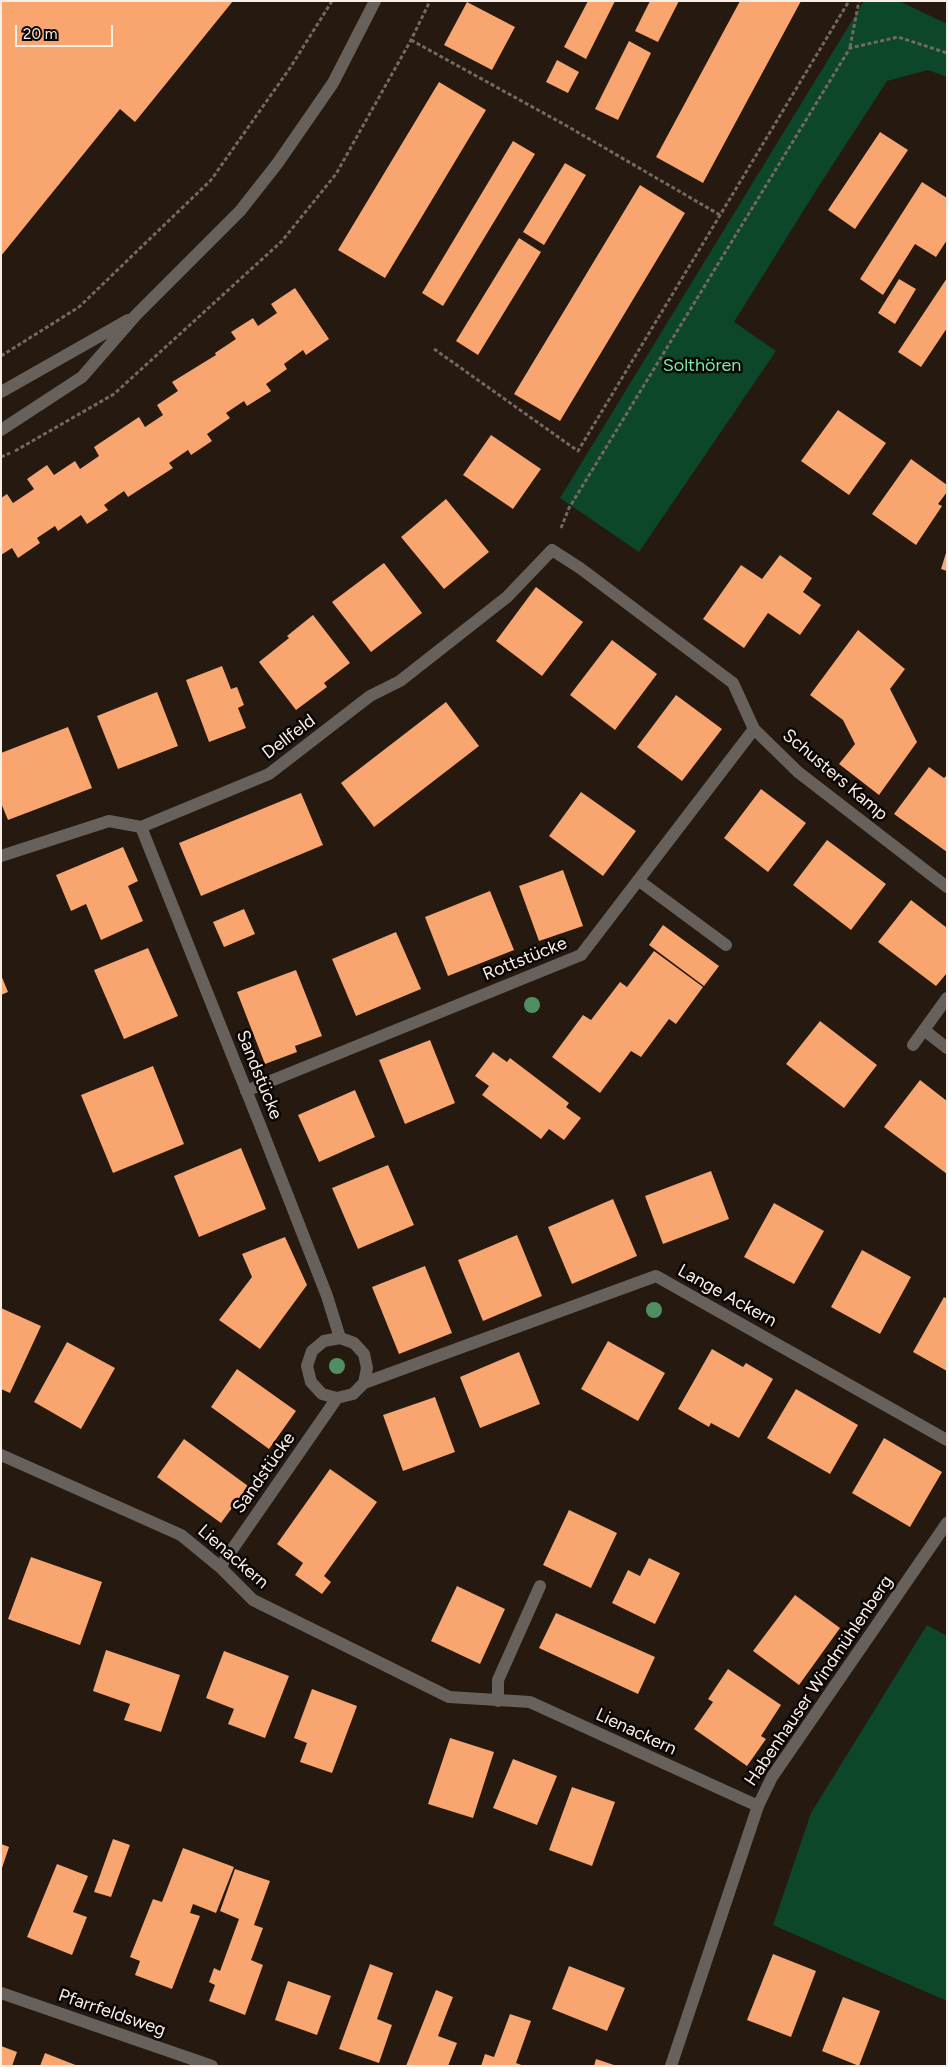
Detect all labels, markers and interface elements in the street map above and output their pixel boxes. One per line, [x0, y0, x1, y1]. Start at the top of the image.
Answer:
scale bar [18, 15, 115, 47]
text: 20 m [23, 25, 57, 43]
park label: Solthören [663, 355, 741, 377]
street label: Dellfeld [258, 710, 320, 764]
street label: Schusters Kamp [778, 725, 892, 825]
street label: Rottstücke [480, 932, 570, 986]
street label: Sandstücke [231, 1027, 287, 1123]
street label: Lange Ackern [674, 1260, 780, 1332]
street label: Sandstücke [228, 1428, 300, 1518]
street label: Lienackern [193, 1520, 273, 1594]
street label: Habenhauser Windmühlenberg [740, 1572, 898, 1790]
street label: Lienackern [592, 1704, 680, 1760]
street label: Pfarrfeldsweg [56, 1985, 168, 2041]

